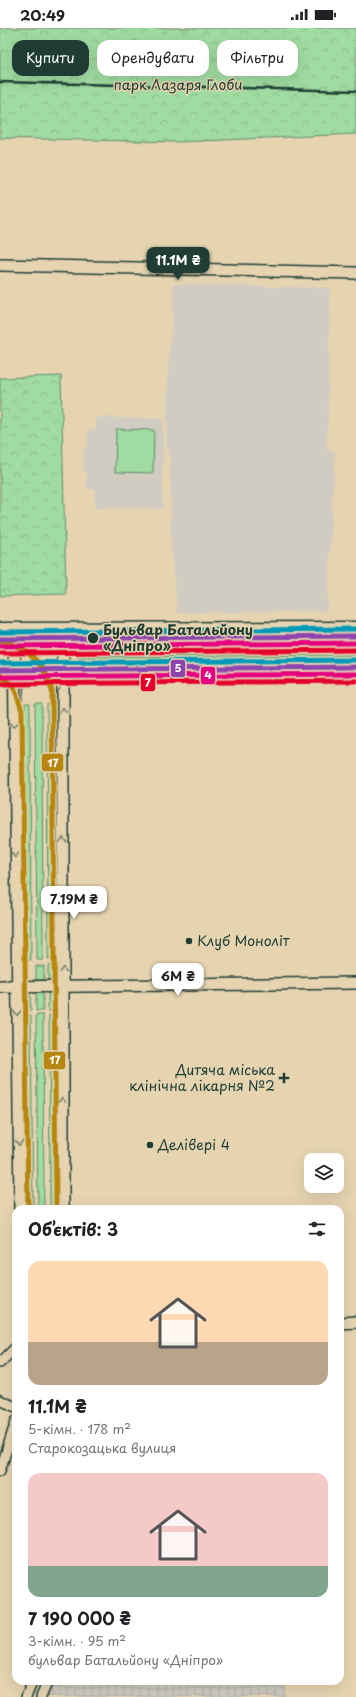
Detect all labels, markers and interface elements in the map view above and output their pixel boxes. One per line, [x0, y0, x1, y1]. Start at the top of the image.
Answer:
text: 20:49 [20, 3, 65, 26]
chip: Купити [12, 40, 89, 76]
chip: Орендувати [97, 40, 209, 76]
chip: Фільтри [217, 40, 298, 76]
park label: парк Лазаря Глоби [113, 74, 243, 95]
pin: 11.1M ₴ [141, 247, 215, 281]
text: 11.1M ₴ [155, 250, 201, 269]
place label: Бульвар Батальйону «Дніпро» [103, 619, 253, 656]
marker: Бульвар Батальйону «Дніпро» [86, 631, 100, 645]
line badge: 5 [170, 659, 186, 678]
text: 5 [174, 659, 182, 676]
line badge: 4 [200, 666, 216, 685]
text: 4 [204, 666, 212, 683]
line badge: 7 [140, 673, 156, 692]
text: 7 [145, 674, 152, 691]
one-way arrow [59, 707, 67, 713]
one-way arrow [10, 722, 18, 728]
line badge: 17 [41, 753, 64, 772]
text: 17 [47, 754, 59, 771]
one-way arrow [59, 837, 67, 843]
one-way arrow [11, 852, 19, 858]
pin: 7.19M ₴ [37, 886, 111, 920]
text: 7.19M ₴ [50, 889, 98, 908]
place label: Клуб Моноліт [197, 930, 290, 951]
marker: Клуб Моноліт [184, 936, 194, 946]
pin: 6M ₴ [154, 963, 202, 997]
text: 6M ₴ [161, 966, 195, 985]
one-way arrow [59, 967, 67, 973]
one-way arrow [13, 1010, 21, 1016]
line badge: 17 [43, 1051, 66, 1070]
text: 17 [49, 1051, 61, 1068]
place label: Дитяча міська клінічна лікарня №2 [129, 1059, 275, 1096]
marker: Дитяча міська клінічна лікарня №2 [278, 1072, 290, 1084]
one-way arrow [58, 1097, 66, 1103]
place label: Делівері 4 [157, 1134, 230, 1155]
one-way arrow [14, 1140, 23, 1146]
marker: Делівері 4 [145, 1140, 155, 1150]
map controls [304, 1153, 344, 1193]
button: layers [304, 1153, 344, 1193]
text: Об’єктів: 3 [28, 1216, 118, 1242]
icon: filters [306, 1218, 328, 1240]
icon: home [142, 1287, 214, 1359]
text: 11.1M ₴ [28, 1393, 87, 1419]
text: 5-кімн. · 178 m² [28, 1419, 131, 1438]
text: Старокозацька вулиця [28, 1438, 176, 1457]
icon: home [142, 1499, 214, 1571]
text: 7 190 000 ₴ [28, 1605, 131, 1631]
text: 3-кімн. · 95 m² [28, 1631, 126, 1650]
text: бульвар Батальйону «Дніпро» [28, 1650, 223, 1669]

